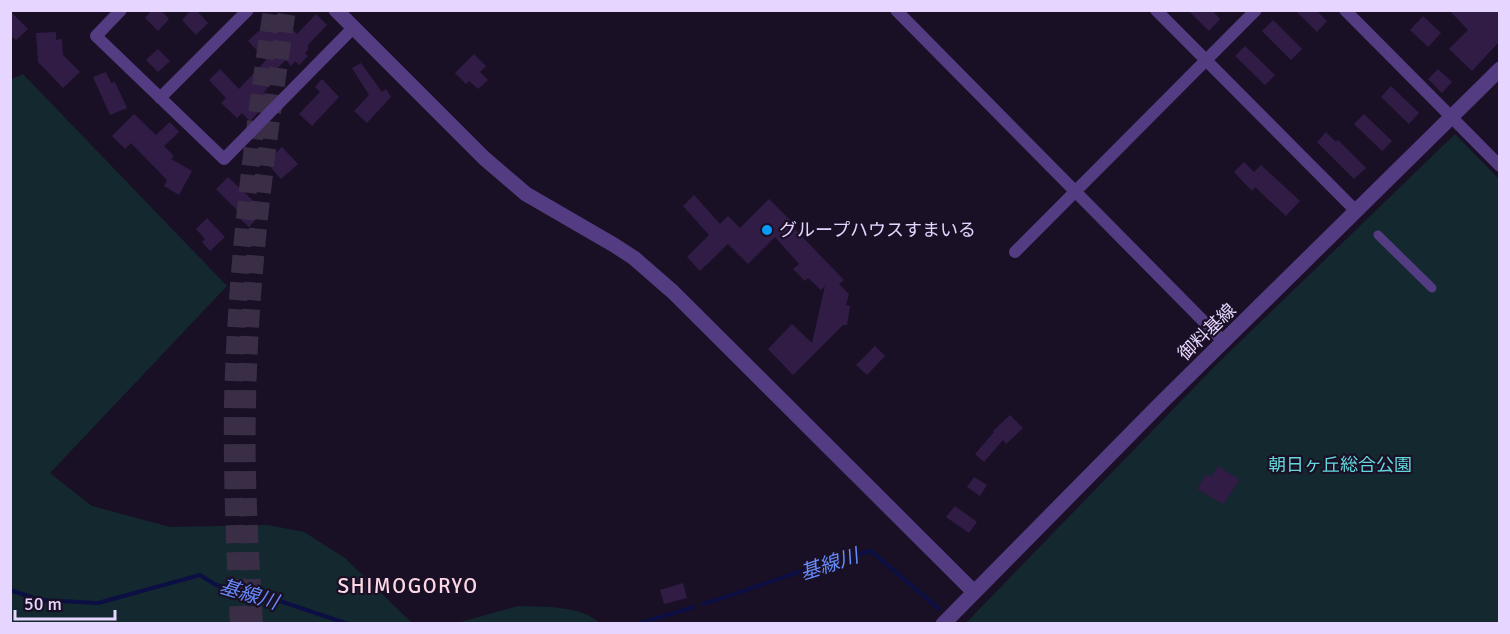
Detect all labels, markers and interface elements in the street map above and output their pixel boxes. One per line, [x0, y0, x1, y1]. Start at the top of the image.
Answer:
place label: グループハウスすまいる [779, 219, 976, 241]
marker: グループハウスすまいる [760, 223, 774, 237]
street label: 御料基線 [1173, 299, 1241, 365]
park label: 朝日ヶ丘総合公園 [1268, 454, 1412, 476]
water label: 基線川 [797, 543, 863, 586]
district label: SHIMOGORYO [337, 573, 479, 599]
water label: 基線川 [217, 574, 283, 616]
scale bar [15, 583, 116, 621]
text: 50 m [24, 593, 62, 615]

